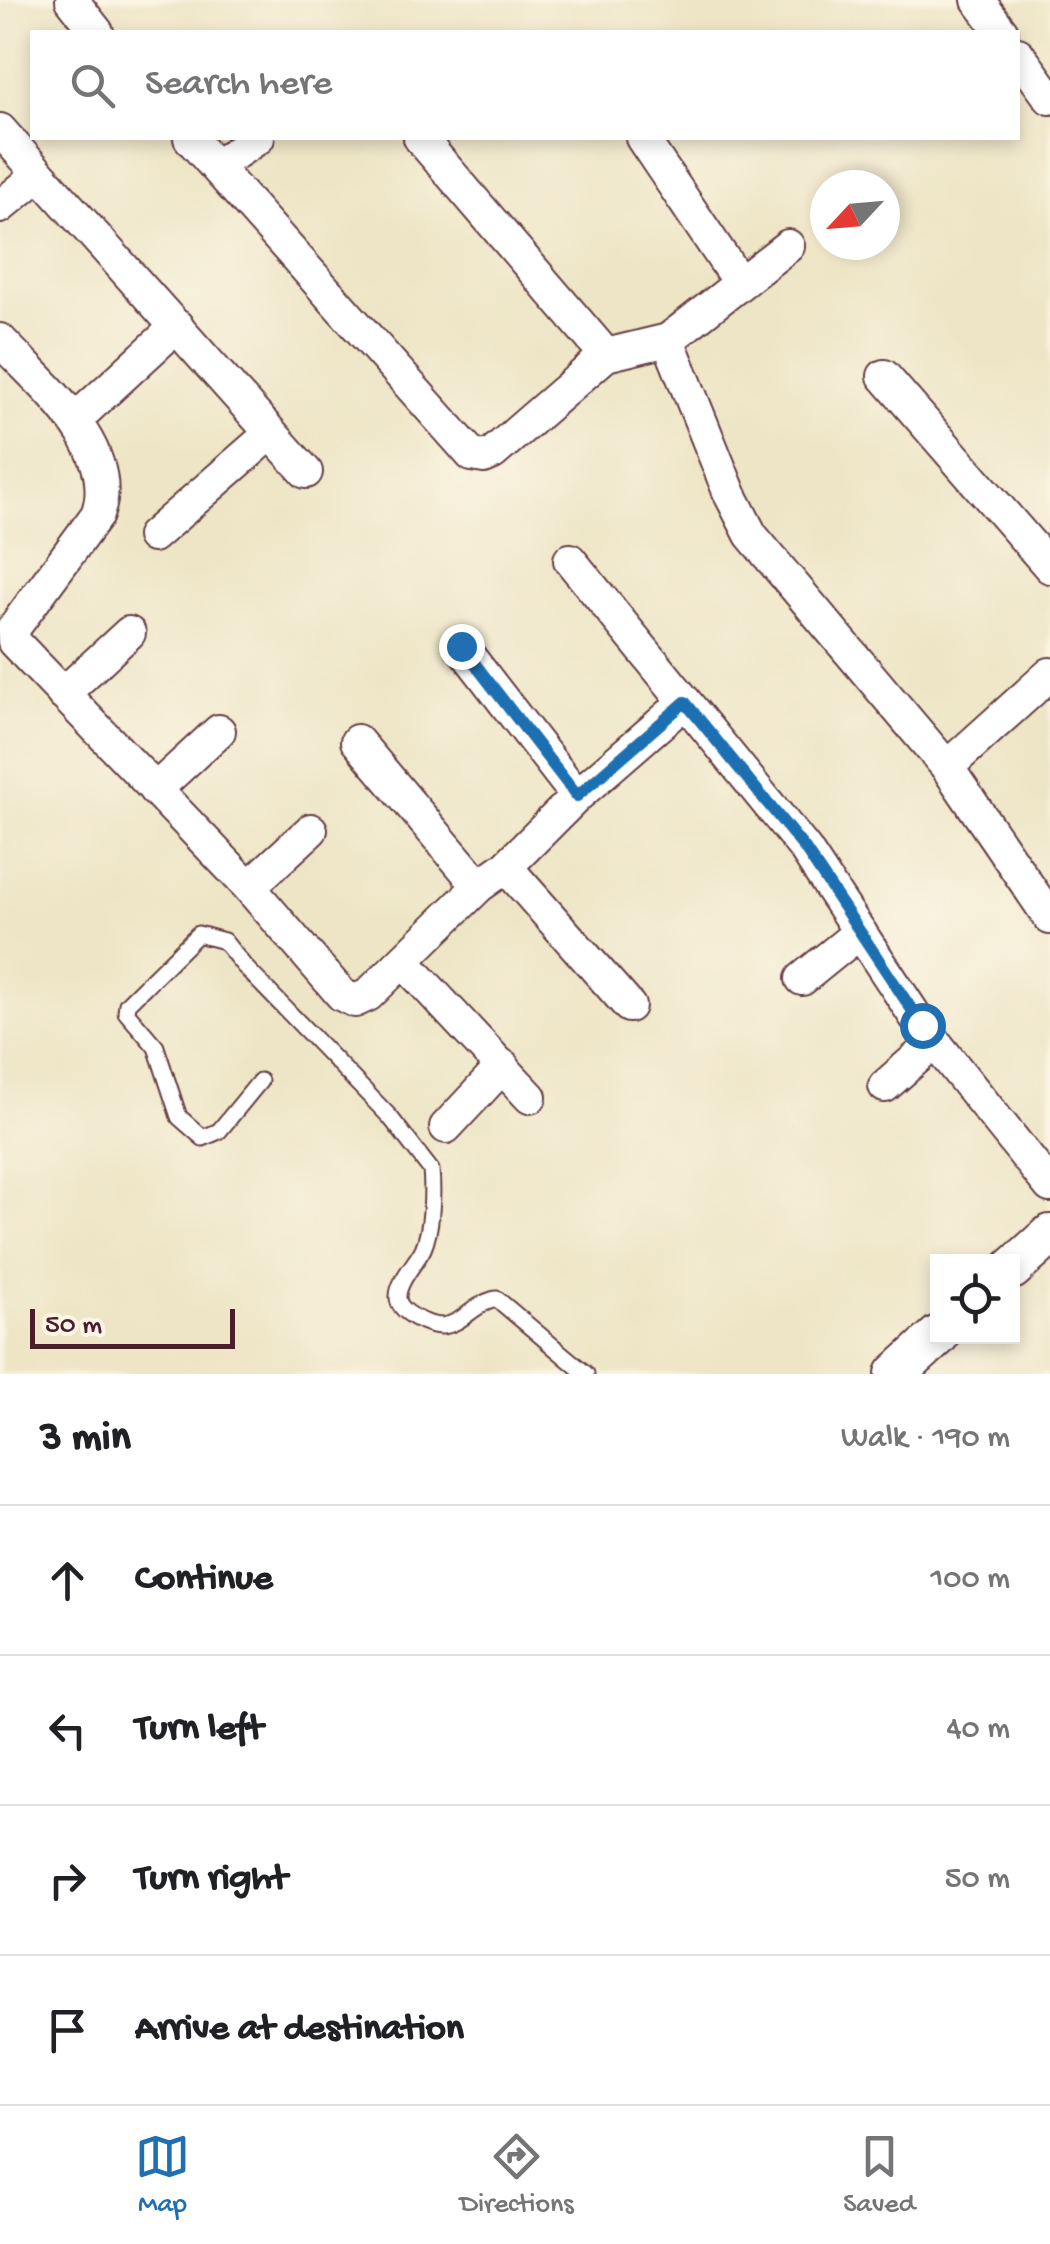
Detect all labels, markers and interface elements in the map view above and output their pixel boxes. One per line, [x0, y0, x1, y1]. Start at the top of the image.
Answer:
search box [30, 30, 1020, 140]
icon: search [65, 58, 120, 113]
text: Search here [145, 63, 332, 107]
north arrow [810, 170, 900, 260]
route end [439, 624, 485, 670]
route start [900, 1003, 946, 1049]
map controls [930, 1254, 1020, 1344]
button: locate [930, 1254, 1020, 1344]
scale bar [30, 1304, 235, 1348]
text: 50 m [45, 1310, 102, 1343]
text: 3 min [40, 1415, 131, 1464]
text: Walk · 190 m [841, 1420, 1010, 1458]
icon: ahead [40, 1553, 95, 1608]
text: Continue [135, 1558, 273, 1602]
text: 100 m [930, 1561, 1010, 1599]
icon: left [40, 1703, 95, 1758]
text: Turn left [135, 1708, 263, 1752]
text: 40 m [946, 1711, 1010, 1749]
icon: right [40, 1853, 95, 1908]
text: Turn right [135, 1858, 287, 1902]
text: 50 m [945, 1861, 1010, 1899]
icon: arrive [40, 2003, 95, 2058]
text: Arrive at destination [135, 2008, 464, 2052]
tab: Map [135, 2129, 190, 2222]
tab: Directions [460, 2129, 574, 2222]
tab: Saved [843, 2129, 915, 2222]

